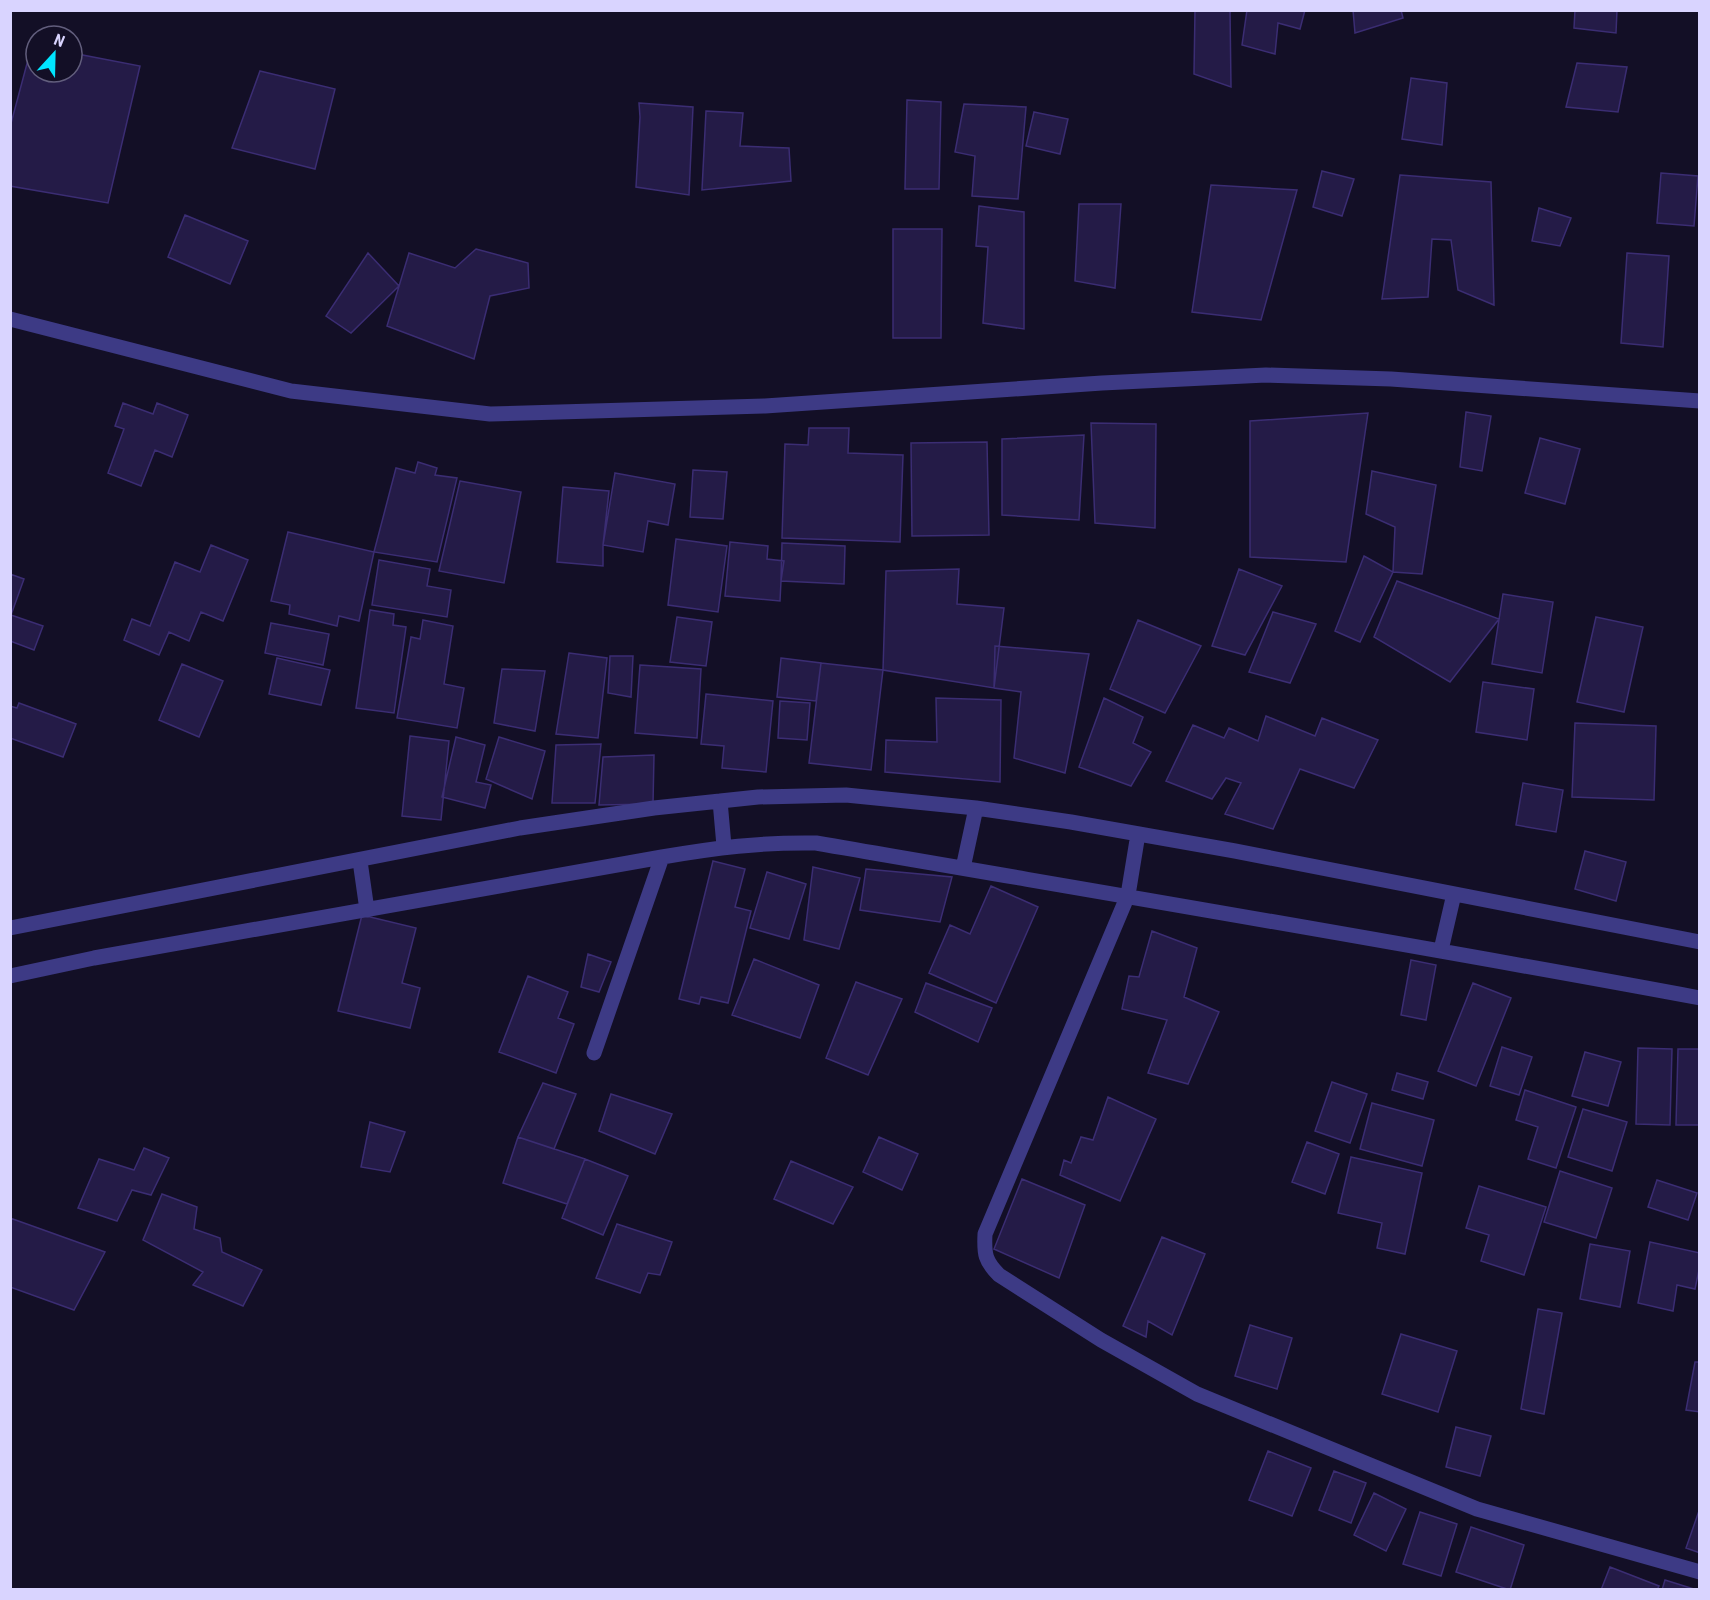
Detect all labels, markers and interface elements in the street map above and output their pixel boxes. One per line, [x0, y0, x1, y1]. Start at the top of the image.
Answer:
north arrow [24, 24, 84, 84]
text: N [51, 30, 68, 51]

